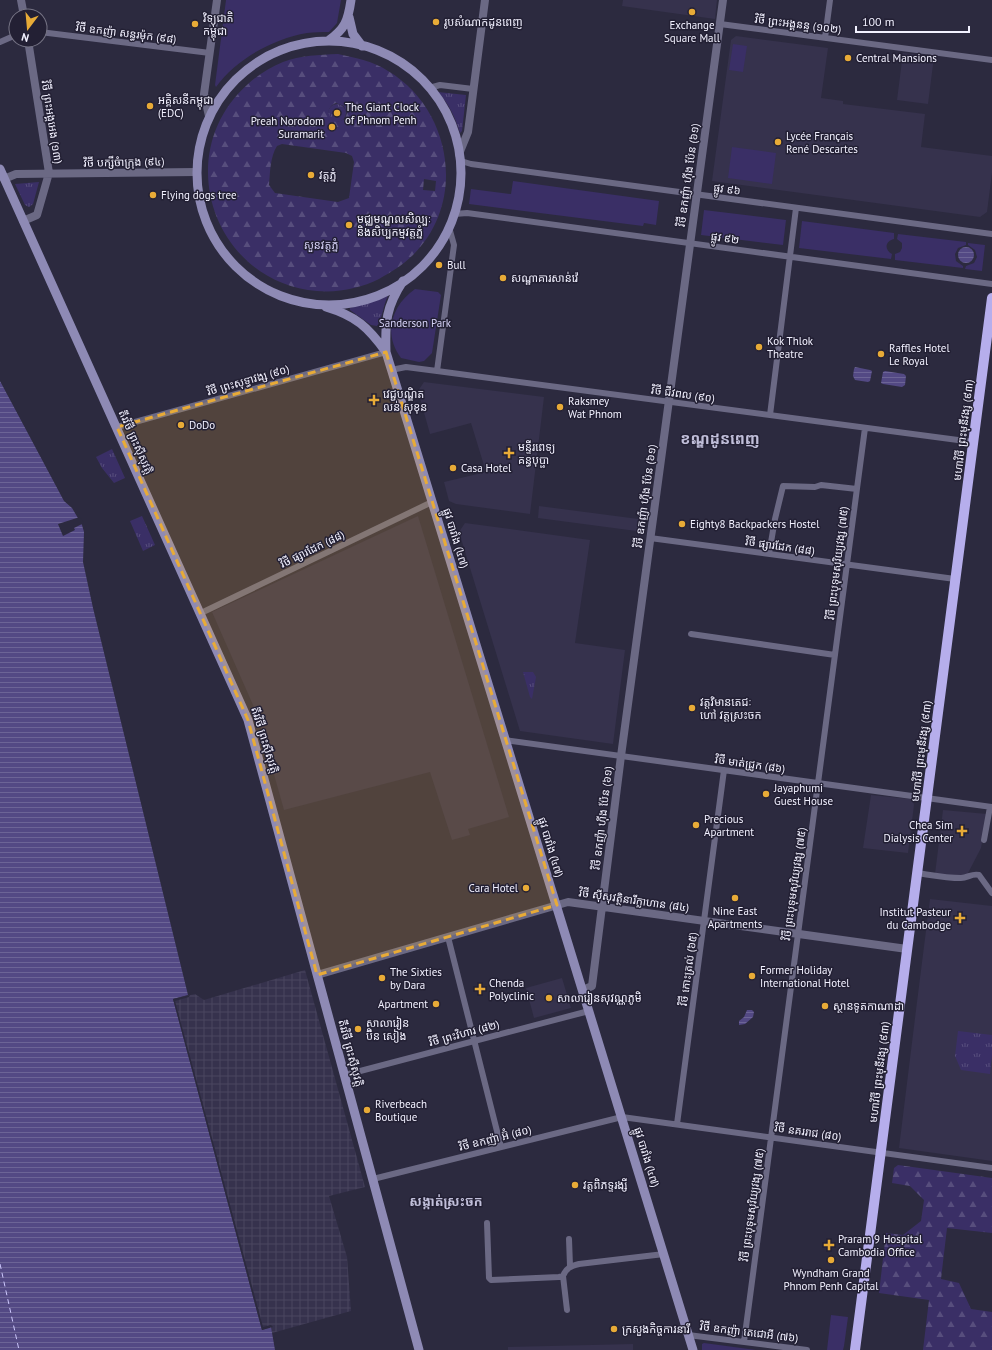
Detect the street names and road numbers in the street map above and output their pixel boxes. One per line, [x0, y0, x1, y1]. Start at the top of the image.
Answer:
street label: វិថី ព្រះអង្គនន្ទ (១០២) [753, 11, 842, 37]
street label: វិថី ឧកញ៉ា សន្ធរម៉ុក (៩៨) [74, 19, 177, 46]
street label: វិថី ព្រះអង្គអេង (១៣) [38, 78, 66, 165]
street label: វិថី ឧកញ៉ា ហ៊ីង ប៉ែន (៦១) [673, 122, 702, 228]
street label: វិថី បក្សីចំាក្រុង (៩៤) [83, 154, 165, 170]
street label: ផ្លូវ ៩៦ [712, 180, 741, 201]
street label: ផ្លូវ ៩២ [709, 229, 740, 250]
street label: វិថី ព្រះសុទ្ធាវង្ស (៩០) [204, 361, 291, 399]
street label: មហាវិថី ព្រះមុនីវង្ស (៩៣) [950, 379, 976, 481]
street label: វិថី ជីវពល (៩០) [649, 382, 716, 405]
street label: តីរវិថី ព្រះស៊ីសុវត្តិ [115, 407, 157, 477]
street label: វិថី ឧកញ៉ា ហ៊ីង ប៉ែន (៦១) [630, 443, 659, 549]
street label: វិថី ព្រះបុទុមសុរិយ្យវង្ស (៧៥) [823, 505, 851, 621]
street label: ផ្លូវ បារាំង (៤៧) [437, 506, 472, 571]
street label: វិថី ផ្សារដែក (៨៨) [277, 527, 347, 571]
street label: វិថី ផ្សារដែក (៨៨) [744, 534, 816, 558]
street label: មហាវិថី ព្រះមុនីវង្ស (៩៣) [908, 700, 934, 802]
street label: តីរវិថី ព្រះស៊ីសុវត្តិ [248, 705, 282, 775]
street label: វិថី មាត់ជ្រូក (៨៦) [713, 752, 786, 776]
street label: វិថី ឧកញ៉ា ហ៊ីង ប៉ែន (៦១) [588, 765, 616, 871]
street label: ផ្លូវ បារាំង (៤៧) [532, 815, 567, 880]
street label: វិថី ព្រះបុទុមសុរិយ្យវង្ស (៧៥) [779, 826, 809, 942]
street label: វិថី ស៊ីសុវត្ថិនារីក្លាហាន (៨៤) [577, 885, 690, 915]
street label: វិថី កោះត្រល់ (៦៥) [675, 931, 700, 1008]
street label: វិថី ព្រះវិហារ (៨២) [426, 1017, 501, 1049]
street label: តីរវិថី ព្រះស៊ីសុវត្តិ [335, 1018, 367, 1088]
street label: មហាវិថី ព្រះមុនីវង្ស (៩៣) [866, 1021, 892, 1123]
street label: វិថី នគររាជ (៨០) [773, 1120, 842, 1144]
street label: វិថី ឧកញ៉ា អ៊ំ (៨០) [456, 1121, 533, 1154]
street label: ផ្លូវ បារាំង (៤៧) [628, 1125, 663, 1190]
street label: វិថី ព្រះបុទុមសុរិយ្យវង្ស (៧៥) [737, 1147, 767, 1263]
street label: វិថី ឧកញ៉ា តេជោអី (៧៦) [698, 1319, 799, 1345]

